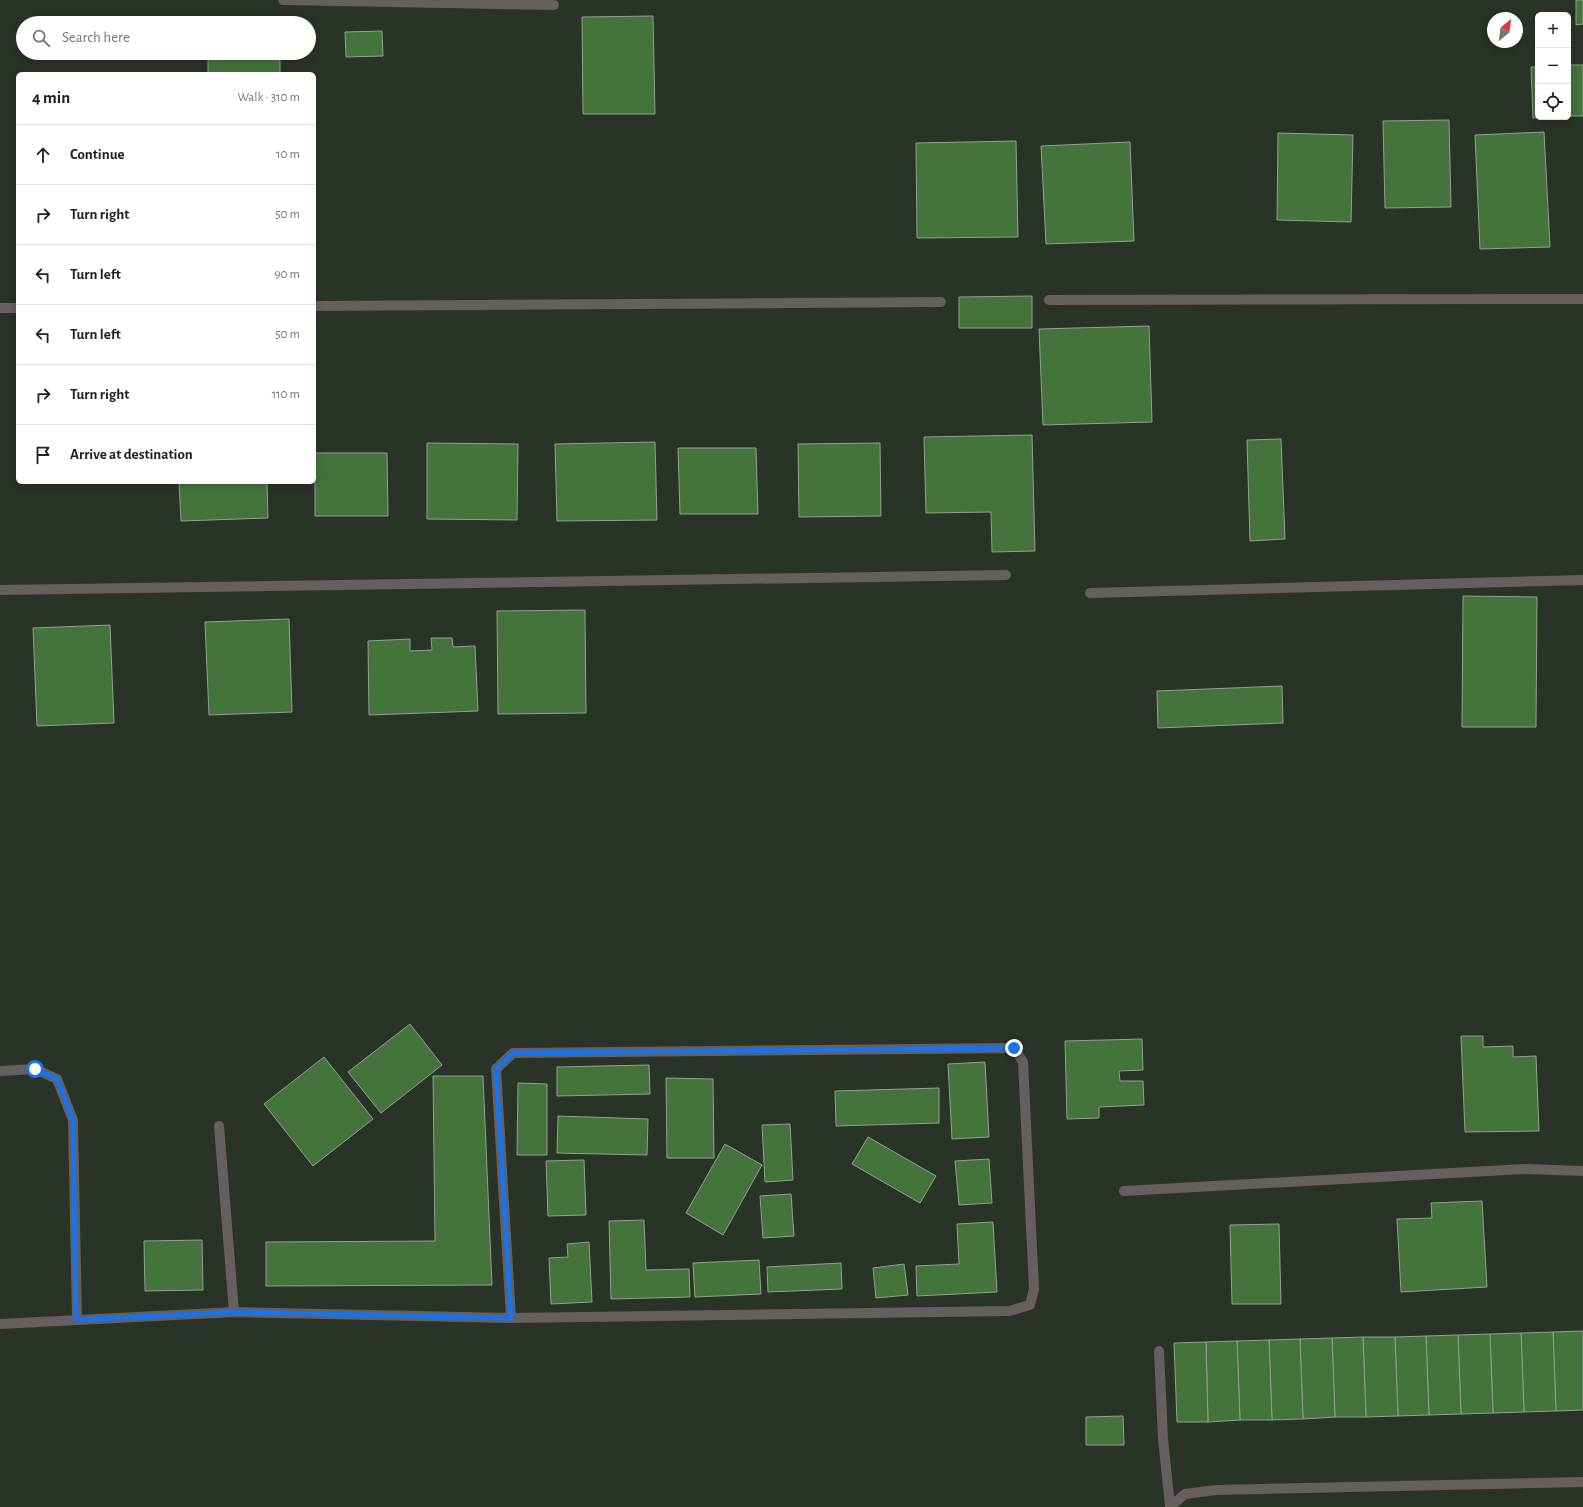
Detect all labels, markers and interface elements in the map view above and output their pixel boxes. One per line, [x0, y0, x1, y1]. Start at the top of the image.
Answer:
north arrow [1487, 12, 1523, 48]
map controls [1535, 12, 1571, 120]
button: + [1535, 12, 1571, 48]
search box [16, 16, 316, 60]
icon: search [30, 27, 52, 49]
text: Search here [62, 30, 130, 45]
button: − [1535, 48, 1571, 84]
button: locate [1535, 84, 1571, 120]
text: 4 min [32, 89, 70, 106]
text: Walk · 310 m [237, 91, 300, 104]
icon: ahead [32, 144, 54, 166]
text: Continue [70, 147, 125, 162]
text: 10 m [276, 148, 300, 161]
icon: right [32, 204, 54, 226]
text: Turn right [70, 207, 129, 222]
text: 50 m [275, 208, 300, 221]
icon: left [32, 264, 54, 286]
text: Turn left [70, 267, 121, 282]
text: 90 m [274, 268, 300, 281]
icon: left [32, 324, 54, 346]
text: Turn left [70, 327, 121, 342]
text: 50 m [275, 328, 300, 341]
icon: right [32, 384, 54, 406]
text: Turn right [70, 387, 129, 402]
text: 110 m [272, 388, 300, 401]
icon: arrive [32, 444, 54, 466]
text: Arrive at destination [70, 447, 193, 462]
route end [1005, 1039, 1023, 1057]
route start [26, 1060, 44, 1078]

